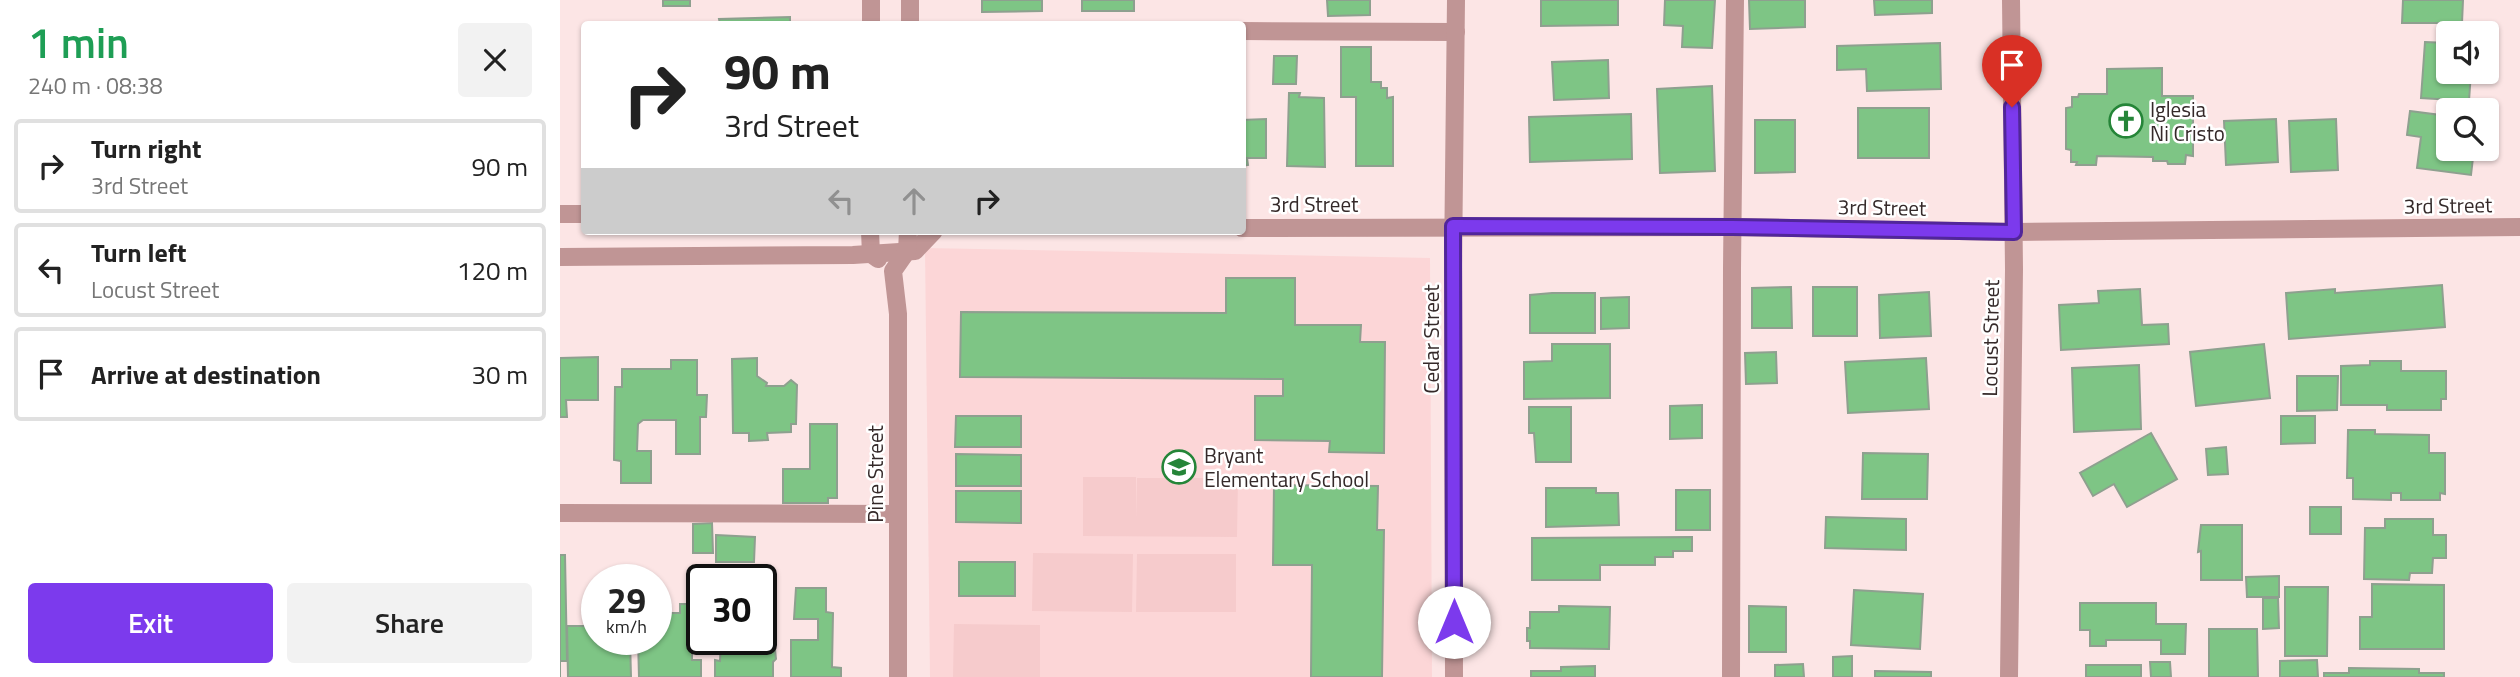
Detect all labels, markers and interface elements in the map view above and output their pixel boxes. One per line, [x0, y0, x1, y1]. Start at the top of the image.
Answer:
text: 1 min [28, 10, 129, 74]
map controls [2436, 21, 2499, 161]
button: sound [2436, 21, 2499, 84]
button: close [458, 23, 532, 97]
text: 90 m [724, 33, 831, 108]
pin [1982, 35, 2042, 107]
icon: arrive [1993, 46, 2031, 84]
icon: right [609, 49, 700, 140]
text: 240 m · 08:38 [28, 68, 163, 103]
place label: Iglesia Ni Cristo [2150, 93, 2225, 149]
button: search [2436, 98, 2499, 161]
text: 3rd Street [724, 101, 859, 149]
church icon: Iglesia Ni Cristo [2107, 102, 2145, 140]
text: Turn right [91, 129, 202, 168]
icon: right [32, 147, 70, 185]
text: 90 m [471, 147, 528, 186]
text: 3rd Street [91, 168, 188, 203]
icon: left [822, 182, 860, 220]
icon: ahead [895, 182, 933, 220]
icon: right [968, 182, 1006, 220]
street label: 3rd Street [1270, 188, 1359, 220]
street label: 3rd Street [2403, 188, 2493, 222]
street label: 3rd Street [1837, 190, 1927, 224]
text: Turn left [91, 233, 186, 272]
icon: left [32, 251, 70, 289]
text: 120 m [457, 251, 528, 290]
text: Locust Street [91, 272, 219, 307]
street label: Locust Street [1973, 278, 2007, 397]
street label: Cedar Street [1415, 284, 1447, 394]
icon: arrive [32, 355, 70, 393]
text: Arrive at destination [91, 355, 321, 394]
text: 30 m [471, 355, 528, 394]
street label: Pine Street [859, 425, 891, 523]
place label: Bryant Elementary School [1204, 439, 1369, 495]
school or university icon: Bryant Elementary School [1160, 448, 1198, 486]
speed limit sign: 30 [686, 564, 777, 655]
text: 29 [607, 573, 646, 627]
button: Exit [28, 583, 273, 663]
button: Share [287, 583, 532, 663]
position arrow [1417, 585, 1491, 659]
text: km/h [606, 613, 647, 640]

